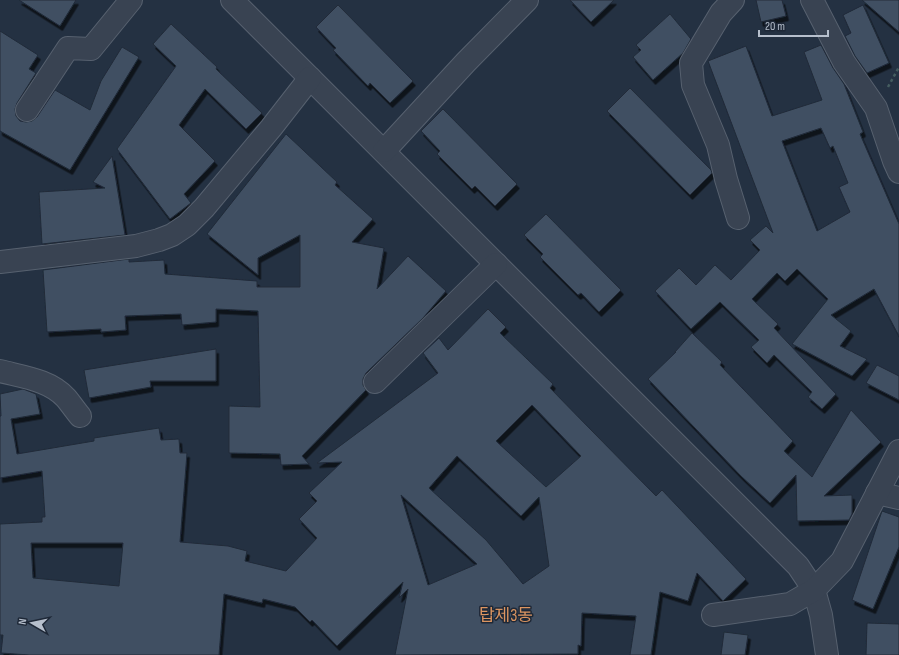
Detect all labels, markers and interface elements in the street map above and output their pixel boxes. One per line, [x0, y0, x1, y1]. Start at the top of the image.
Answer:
scale bar [759, 12, 828, 38]
text: 20 m [765, 19, 785, 34]
north arrow [12, 603, 52, 643]
district label: 탑제3동 [479, 606, 533, 626]
text: N [16, 617, 30, 625]

